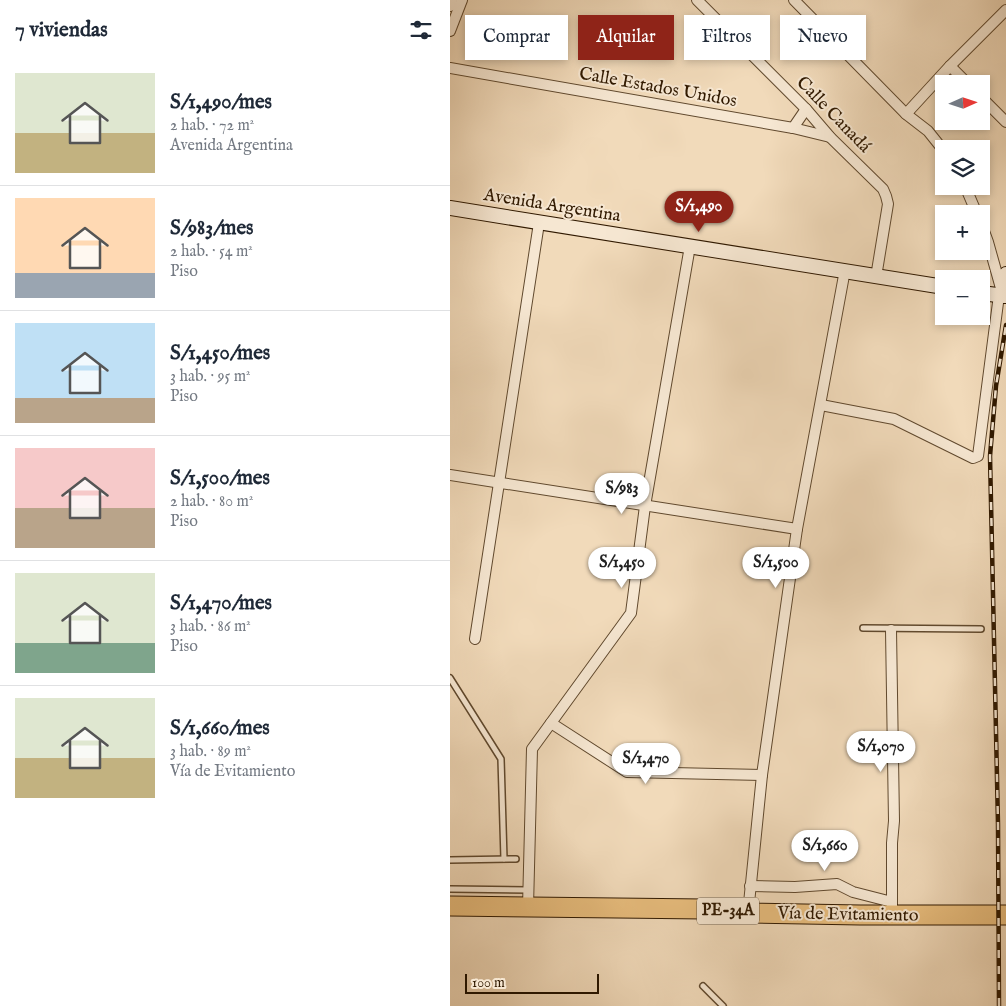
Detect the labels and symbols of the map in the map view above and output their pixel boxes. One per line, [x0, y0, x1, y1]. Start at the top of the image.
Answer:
street label: Calle Estados Unidos [577, 63, 739, 113]
street label: Calle Canadá [791, 72, 875, 158]
north arrow [935, 75, 990, 130]
street label: Avenida Argentina [481, 184, 622, 228]
pin: S/1,490 [653, 190, 745, 233]
pin: S/983 [587, 472, 657, 515]
pin: S/1,450 [576, 546, 668, 589]
pin: S/1,500 [730, 546, 822, 589]
pin: S/1,070 [835, 730, 927, 773]
pin: S/1,470 [600, 742, 692, 785]
pin: S/1,660 [779, 830, 871, 872]
road number: PE-34A [697, 898, 759, 924]
street label: Vía de Evitamiento [776, 902, 919, 928]
scale bar [465, 971, 599, 994]

